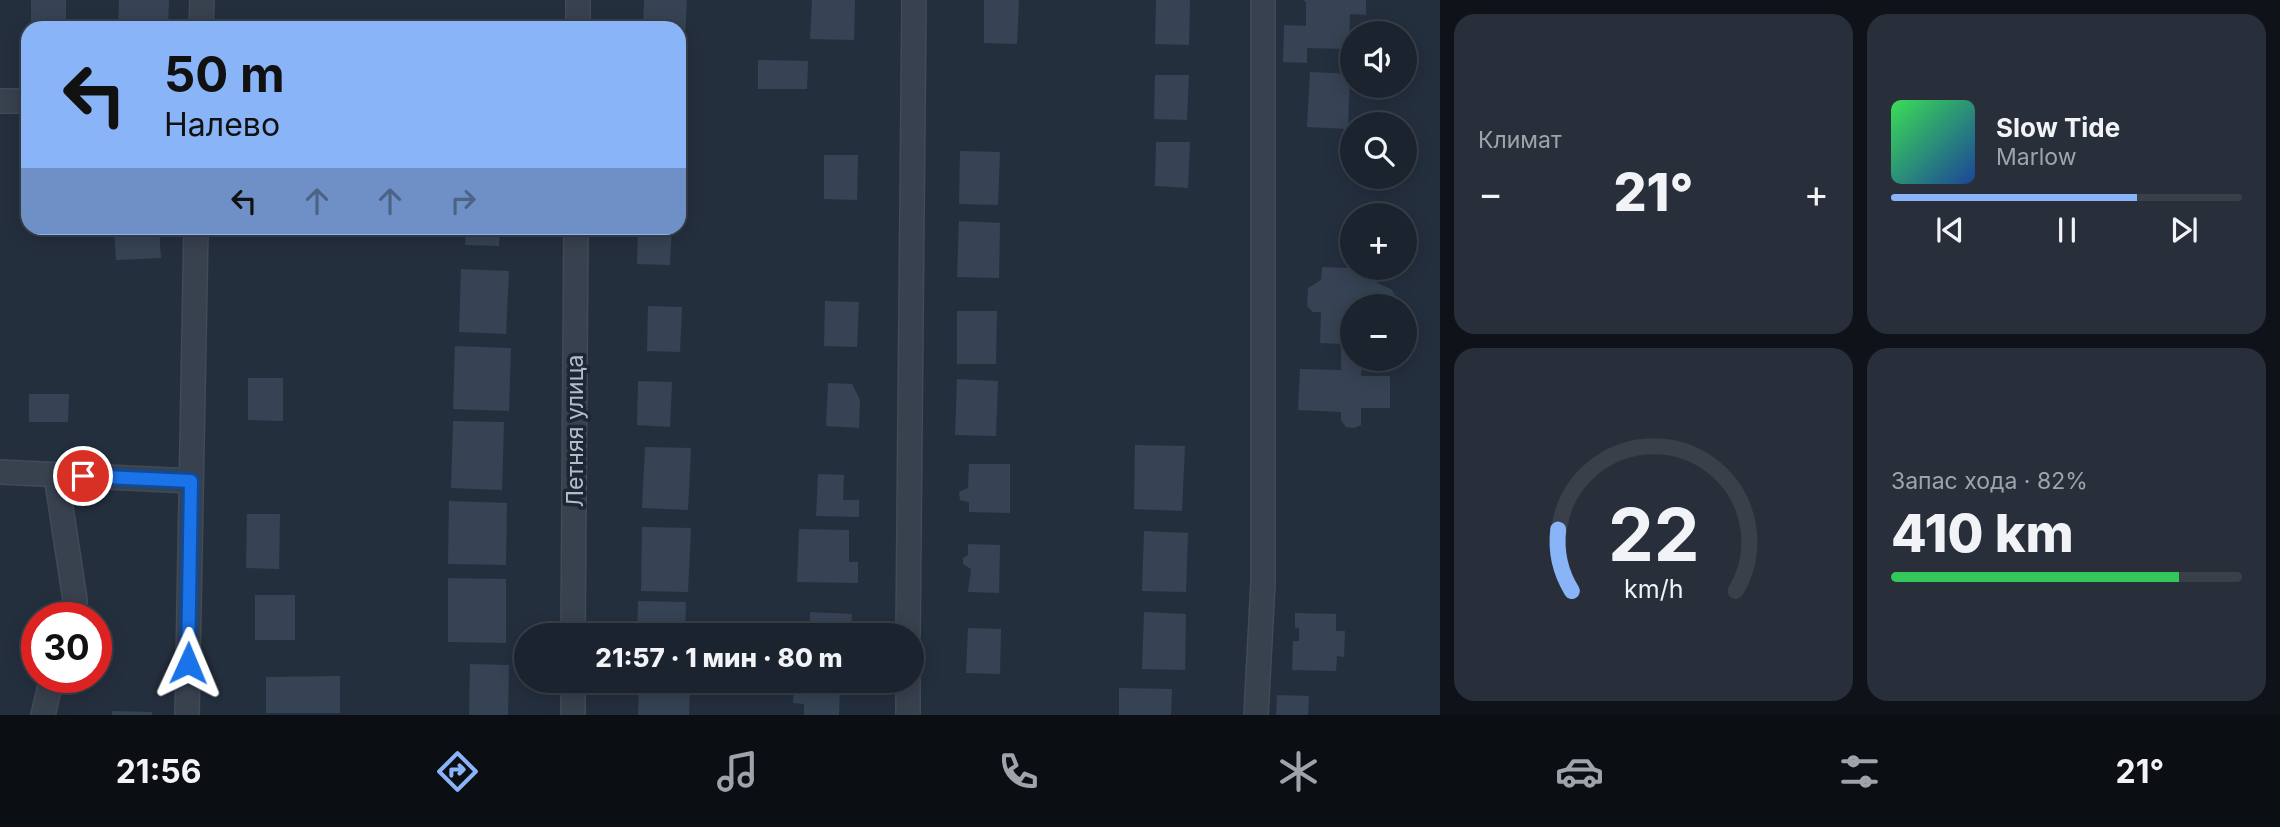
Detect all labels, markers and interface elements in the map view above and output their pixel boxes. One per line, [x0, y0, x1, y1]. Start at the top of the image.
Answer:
map controls [1340, 21, 1417, 371]
button: sound [1340, 21, 1417, 98]
text: 50 m [164, 45, 285, 104]
icon: left [49, 49, 140, 140]
text: Налево [164, 105, 280, 144]
button: search [1340, 112, 1417, 189]
text: Slow Tide [1996, 112, 2120, 143]
text: Климат [1478, 126, 1562, 154]
text: Marlow [1996, 143, 2076, 171]
text: 21° [1613, 161, 1694, 224]
text: − [1478, 170, 1503, 216]
text: + [1804, 170, 1829, 216]
icon: left [225, 182, 263, 220]
icon: ahead [298, 182, 336, 220]
icon: ahead [371, 182, 409, 220]
icon: right [444, 182, 482, 220]
button: + [1340, 203, 1417, 280]
icon: previous [1931, 211, 1969, 249]
icon: pause [2048, 211, 2086, 249]
icon: next [2165, 211, 2203, 249]
button: − [1340, 294, 1417, 371]
street label: Летняя улица [561, 355, 589, 507]
pin [53, 446, 113, 506]
icon: arrive [64, 457, 102, 495]
text: Запас хода · 82% [1891, 467, 2088, 495]
text: 22 [1608, 490, 1699, 579]
text: 410 km [1891, 502, 2074, 565]
text: km/h [1624, 573, 1683, 603]
speed limit sign: 30 [21, 602, 112, 693]
position arrow [151, 626, 225, 700]
text: 21:57 · 1 мин · 80 m [595, 642, 843, 673]
icon: directions [433, 747, 482, 796]
icon: music [713, 747, 762, 796]
icon: phone [994, 747, 1043, 796]
icon: climate [1274, 747, 1323, 796]
icon: car [1555, 747, 1604, 796]
icon: filters [1835, 747, 1884, 796]
text: 21:56 [116, 752, 202, 791]
text: 21° [2116, 752, 2164, 791]

